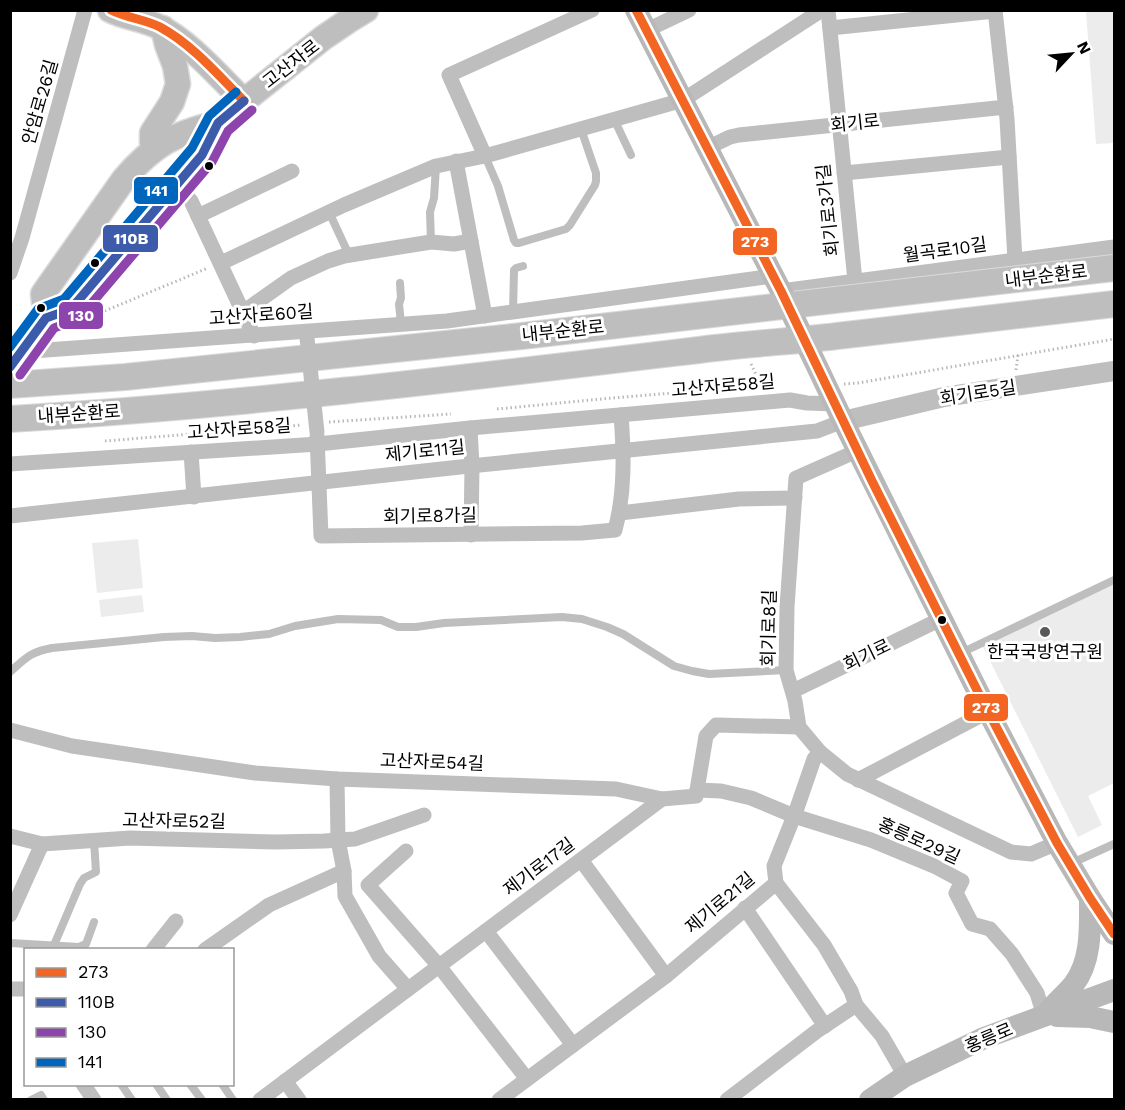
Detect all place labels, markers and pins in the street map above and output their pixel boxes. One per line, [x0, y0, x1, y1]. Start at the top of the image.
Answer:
unlabelled marker [203, 160, 215, 172]
unlabelled marker [89, 257, 101, 269]
unlabelled marker [35, 302, 47, 314]
unlabelled marker [936, 614, 948, 626]
marker: 한국국방연구원 [1038, 625, 1052, 639]
place label: 한국국방연구원 [987, 641, 1103, 662]

